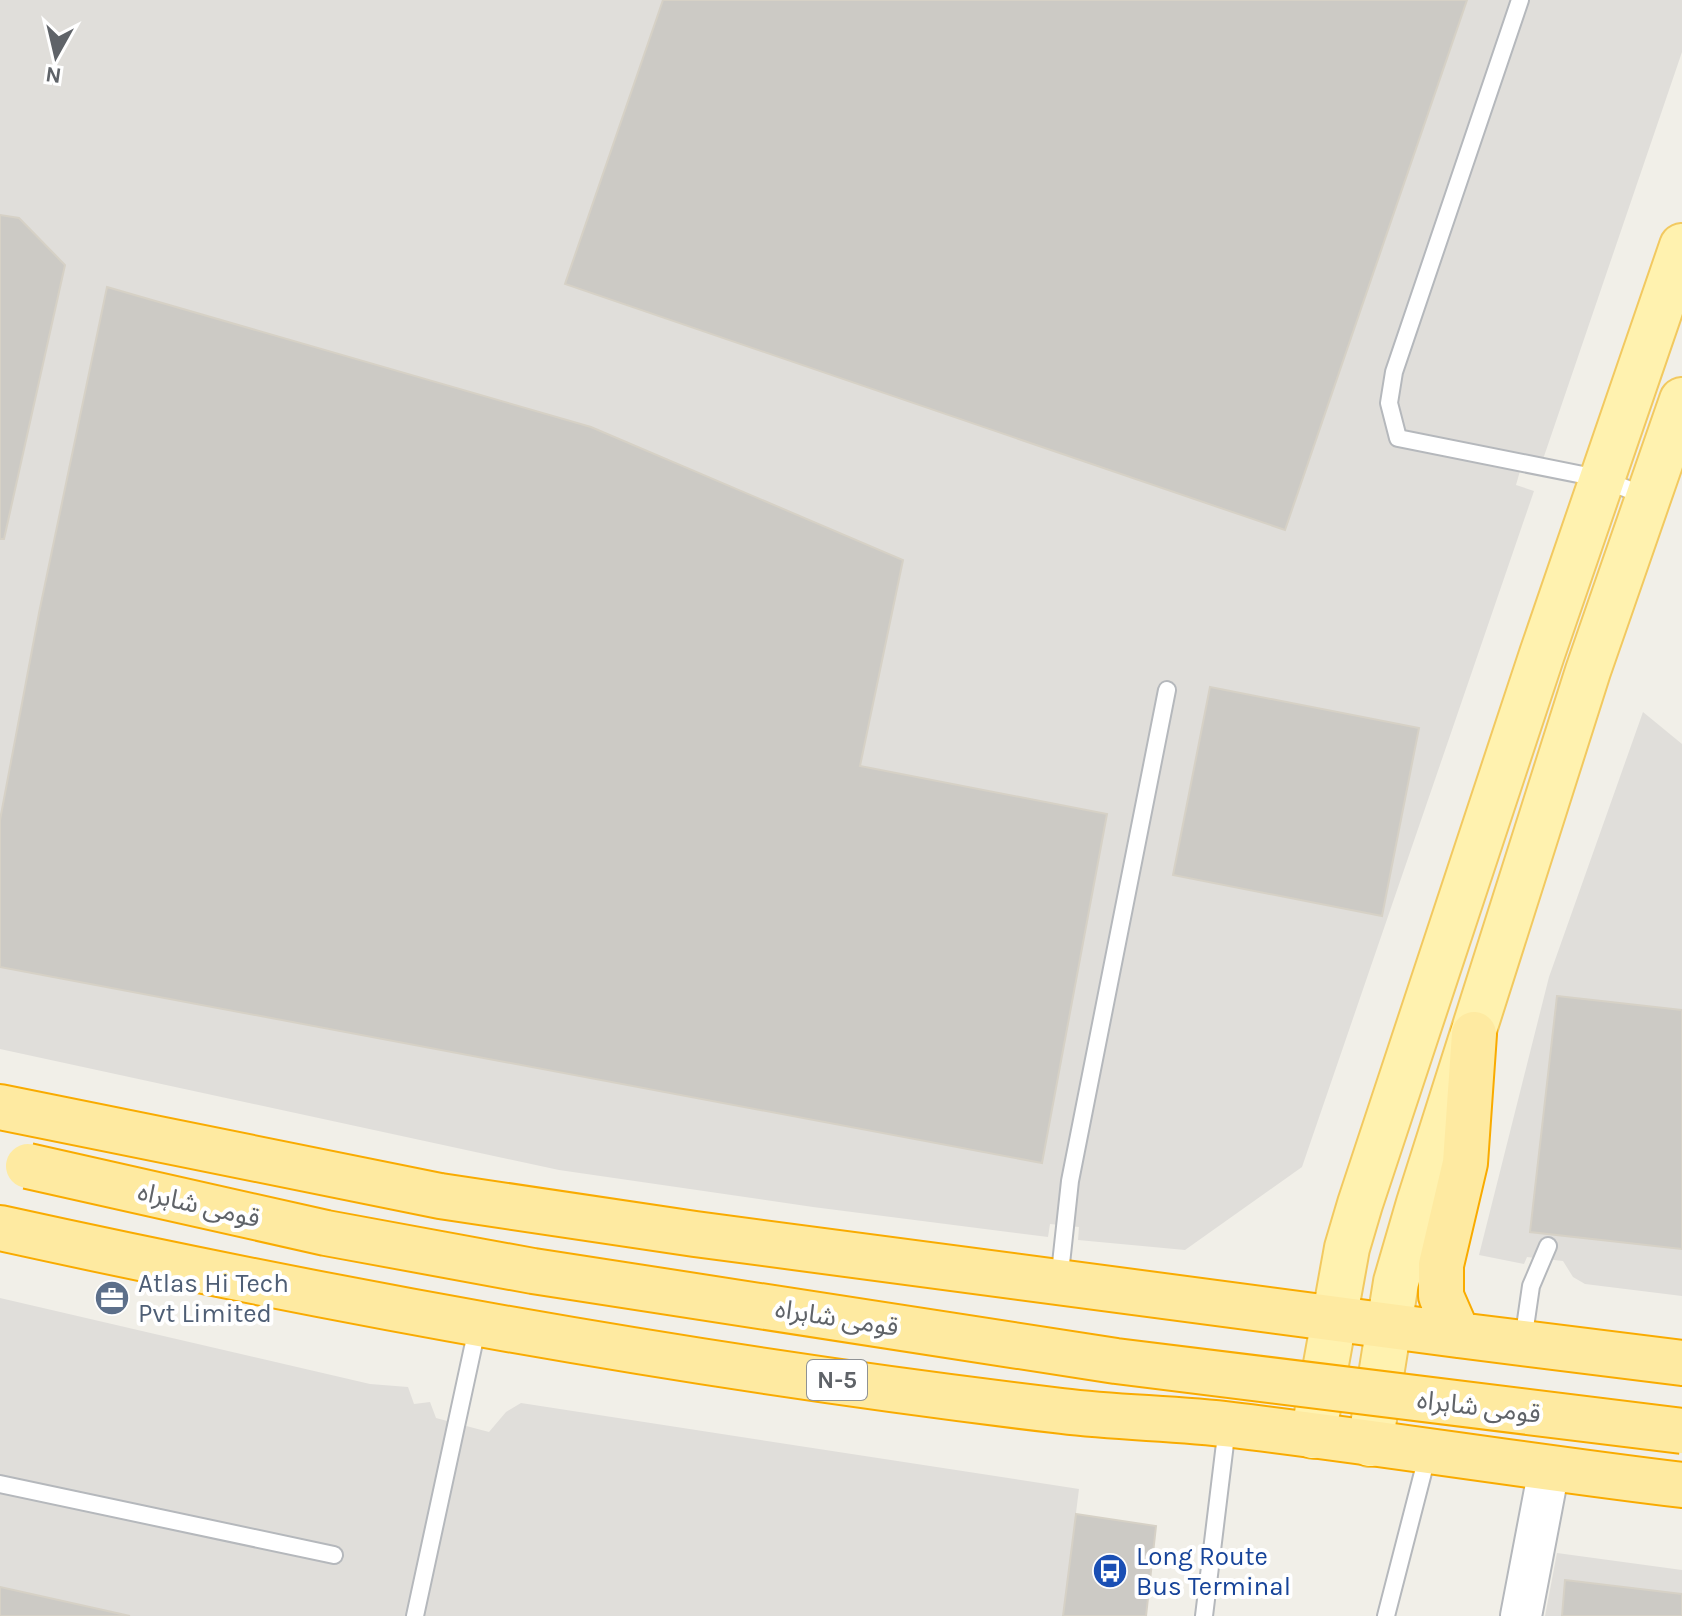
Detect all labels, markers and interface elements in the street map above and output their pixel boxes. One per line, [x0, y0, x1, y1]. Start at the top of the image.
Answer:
north arrow [16, 16, 96, 96]
text: N [44, 61, 63, 89]
street label: قومی شاہراہ [135, 1176, 263, 1234]
place label: Atlas Hi Tech Pvt Limited [138, 1268, 289, 1329]
office icon: Atlas Hi Tech Pvt Limited [93, 1279, 131, 1317]
street label: قومی شاہراہ [773, 1293, 901, 1343]
road number: N-5 [807, 1360, 867, 1400]
street label: قومی شاہراہ [1415, 1384, 1543, 1430]
place label: Long Route Bus Terminal [1136, 1541, 1291, 1602]
bus stop icon: Long Route Bus Terminal [1091, 1552, 1129, 1590]

